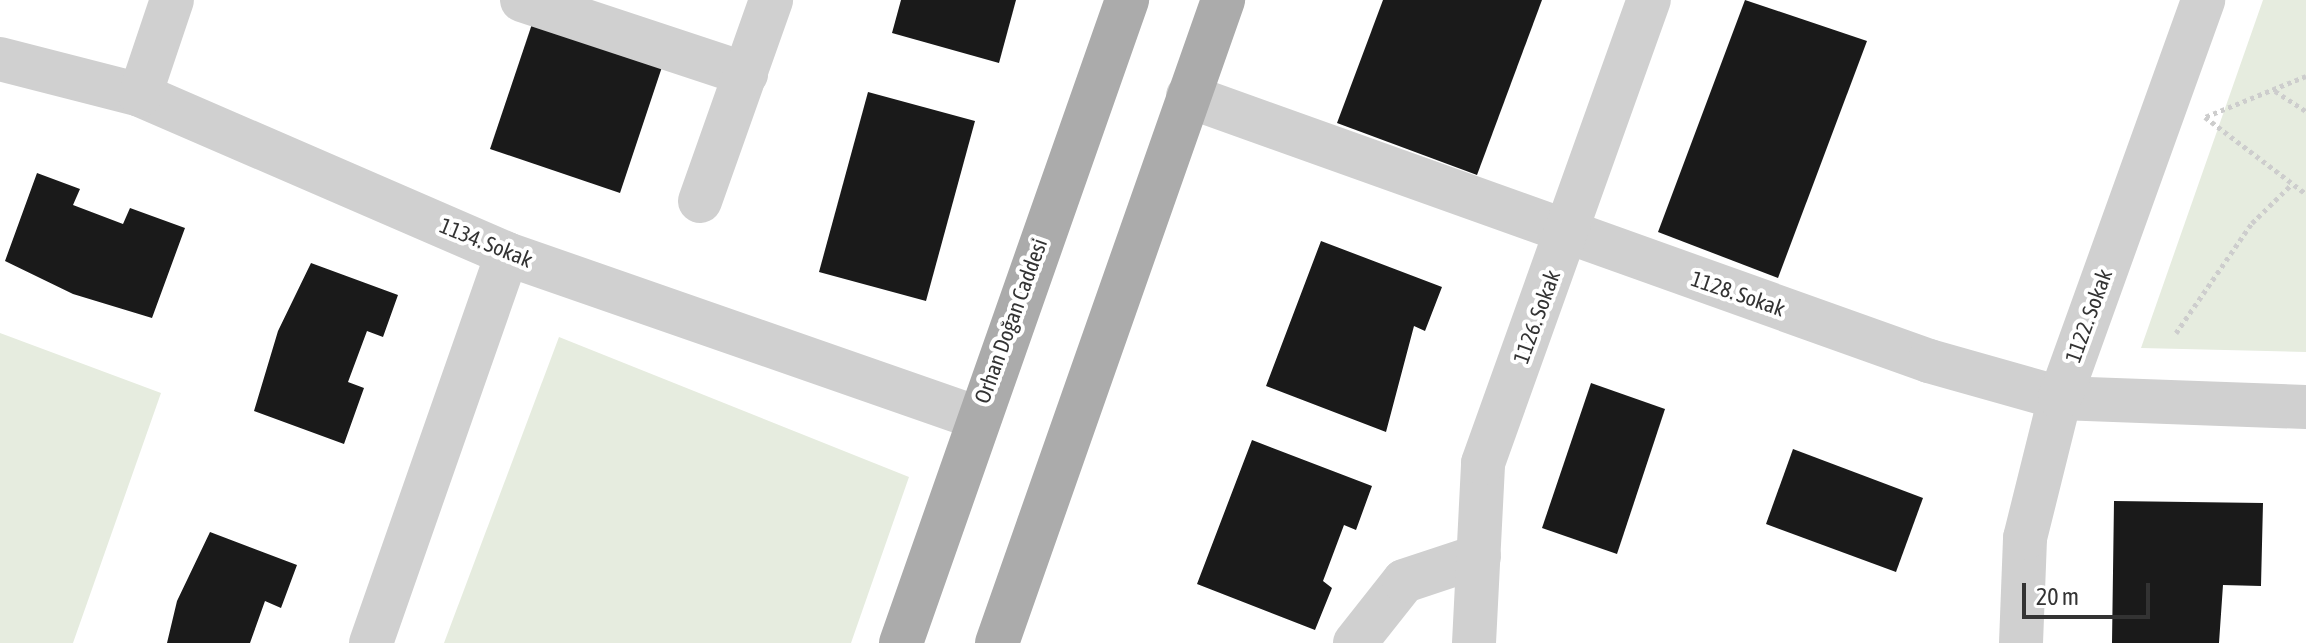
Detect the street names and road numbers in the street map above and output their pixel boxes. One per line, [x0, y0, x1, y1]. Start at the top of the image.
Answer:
street label: 1134. Sokak [436, 213, 536, 273]
street label: Orhan Doğan Caddesi [969, 235, 1053, 407]
street label: 1128. Sokak [1688, 266, 1788, 322]
street label: 1122. Sokak [2060, 266, 2118, 366]
street label: 1126. Sokak [1508, 267, 1566, 367]

